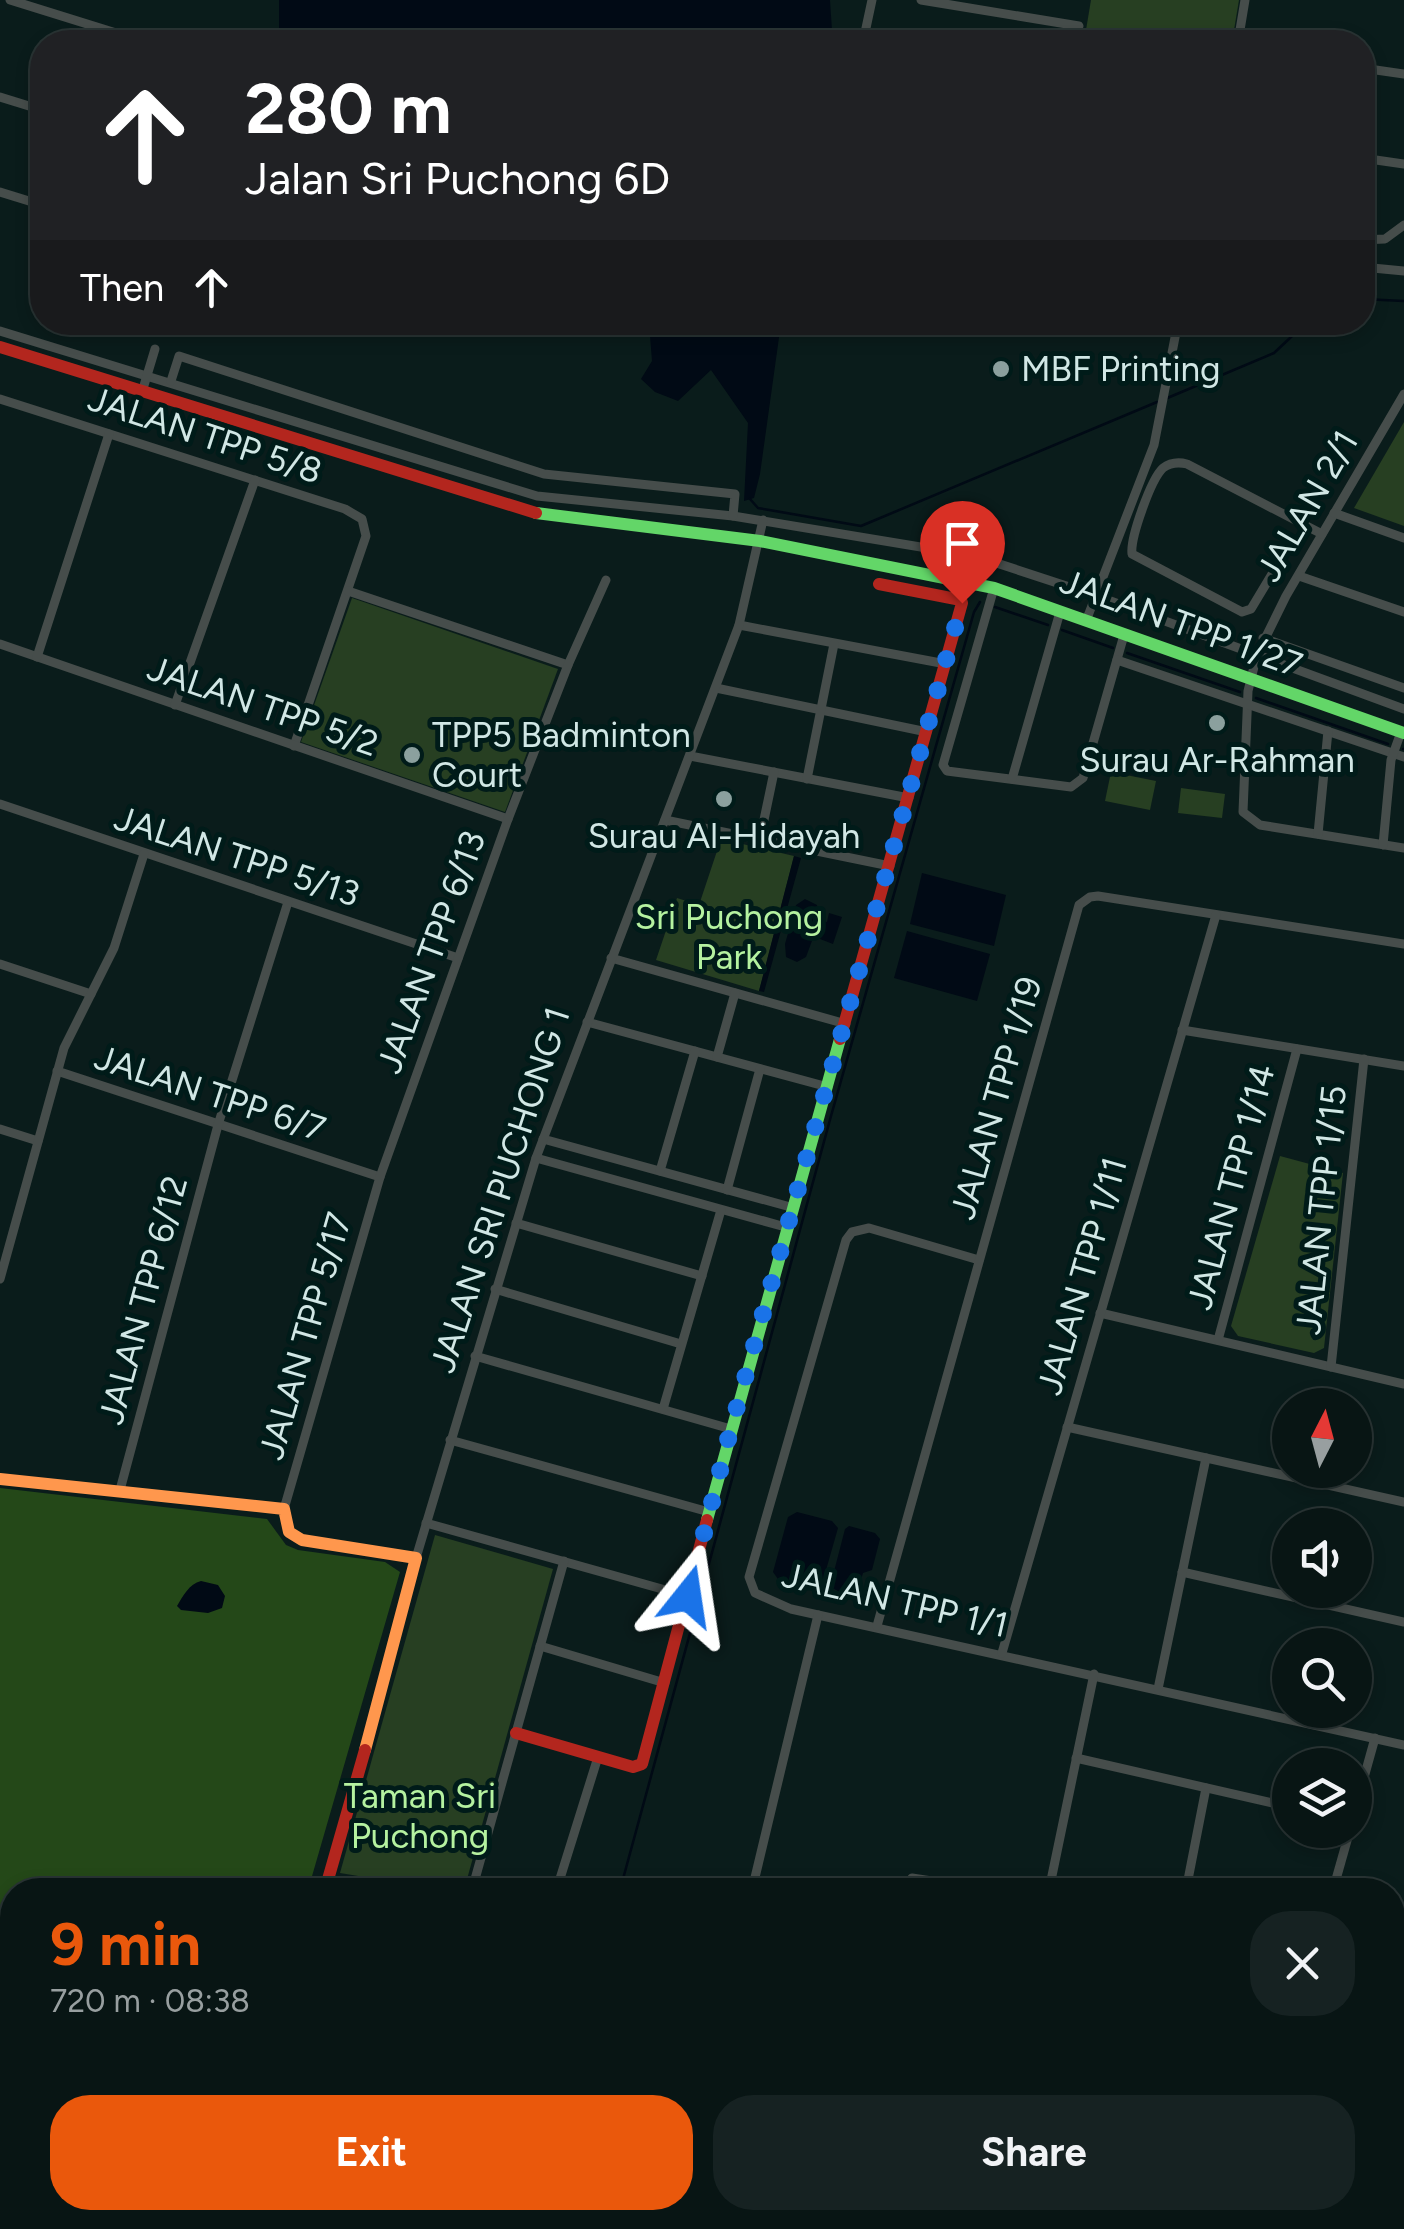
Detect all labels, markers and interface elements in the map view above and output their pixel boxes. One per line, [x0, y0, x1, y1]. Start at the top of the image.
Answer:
text: 280 m [245, 66, 451, 151]
icon: ahead [80, 70, 210, 200]
text: Jalan Sri Puchong 6D [245, 151, 670, 205]
icon: ahead [184, 260, 239, 315]
text: Then [80, 265, 164, 311]
place label: MBF Printing [1021, 348, 1221, 390]
marker: MBF Printing [990, 358, 1012, 380]
street label: JALAN TPP 5/8 [83, 377, 327, 493]
street label: JALAN 2/1 [1247, 423, 1367, 589]
pin [920, 501, 1005, 604]
icon: arrive [935, 516, 990, 571]
street label: JALAN TPP 1/27 [1054, 560, 1308, 686]
street label: JALAN TPP 5/2 [142, 647, 384, 765]
marker: Surau Ar-Rahman [1206, 712, 1228, 734]
place label: TPP5 Badminton Court [432, 714, 691, 796]
place label: Surau Ar-Rahman [1079, 739, 1355, 781]
marker: TPP5 Badminton Court [401, 744, 423, 766]
marker: Surau Al-Hidayah [713, 788, 735, 810]
street label: JALAN TPP 5/13 [109, 797, 365, 915]
place label: Surau Al-Hidayah [588, 815, 860, 857]
street label: JALAN TPP 6/13 [368, 825, 494, 1079]
park label: Sri Puchong Park [635, 896, 823, 978]
street label: JALAN TPP 1/19 [941, 972, 1051, 1224]
street label: JALAN SRI PUCHONG 1 [421, 1002, 579, 1378]
street label: JALAN TPP 6/7 [89, 1036, 331, 1150]
street label: JALAN TPP 1/14 [1178, 1060, 1284, 1314]
street label: JALAN TPP 1/15 [1287, 1083, 1355, 1337]
street label: JALAN TPP 1/11 [1028, 1153, 1136, 1399]
street label: JALAN TPP 6/12 [90, 1171, 196, 1429]
street label: JALAN TPP 5/17 [250, 1208, 360, 1464]
north arrow [1272, 1388, 1372, 1488]
map controls [1272, 1388, 1372, 1848]
button: sound [1272, 1508, 1372, 1608]
position arrow [636, 1544, 740, 1648]
street label: JALAN TPP 1/1 [778, 1554, 1012, 1646]
button: search [1272, 1628, 1372, 1728]
button: layers [1272, 1748, 1372, 1848]
park label: Taman Sri Puchong [344, 1775, 496, 1857]
text: 9 min [50, 1908, 201, 1980]
button: close [1250, 1911, 1355, 2016]
text: 720 m · 08:38 [50, 1982, 250, 2020]
button: Exit [50, 2095, 693, 2210]
button: Share [713, 2095, 1355, 2210]

